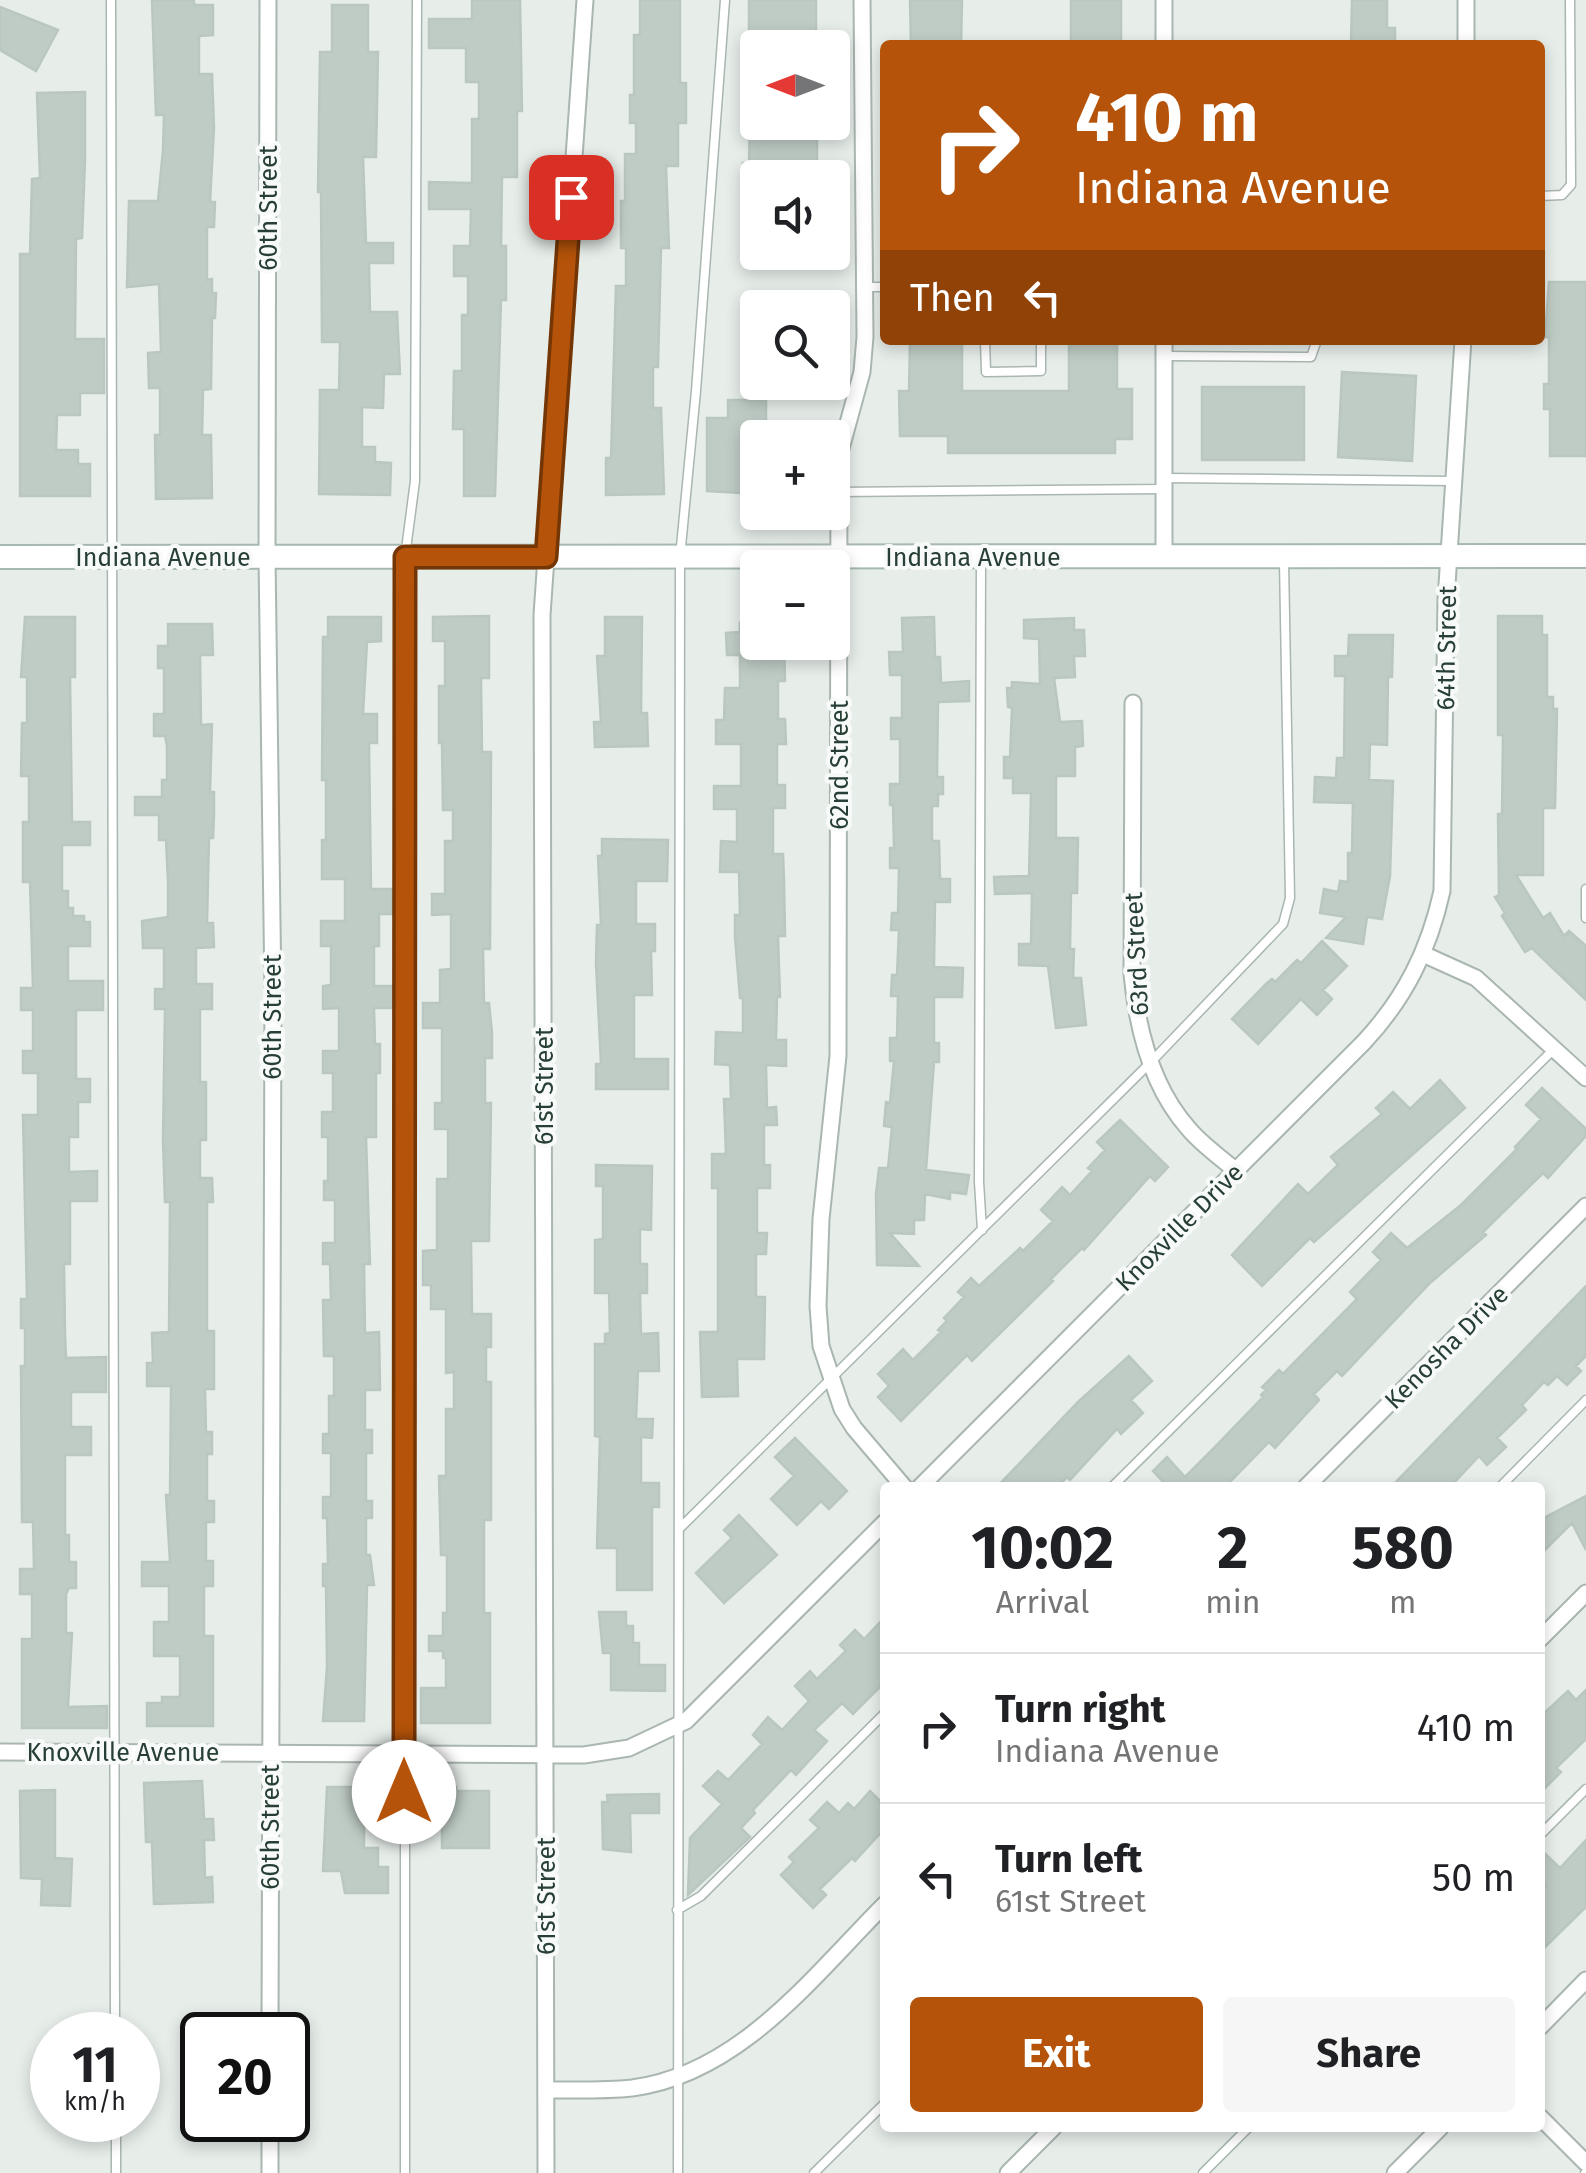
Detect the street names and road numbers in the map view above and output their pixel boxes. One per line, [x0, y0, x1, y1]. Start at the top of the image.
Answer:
street label: 60th Street [254, 144, 284, 271]
street label: Indiana Avenue [75, 543, 251, 573]
street label: Indiana Avenue [885, 543, 1061, 573]
street label: 64th Street [1431, 584, 1463, 711]
street label: 62nd Street [825, 699, 855, 830]
street label: 63rd Street [1119, 890, 1155, 1017]
street label: 60th Street [258, 953, 288, 1080]
street label: 61st Street [530, 1026, 560, 1145]
street label: Knoxville Drive [1109, 1157, 1250, 1298]
street label: Kenosha Drive [1379, 1280, 1515, 1416]
street label: Knoxville Avenue [27, 1738, 219, 1768]
street label: 60th Street [256, 1763, 286, 1890]
street label: 61st Street [532, 1836, 562, 1955]

